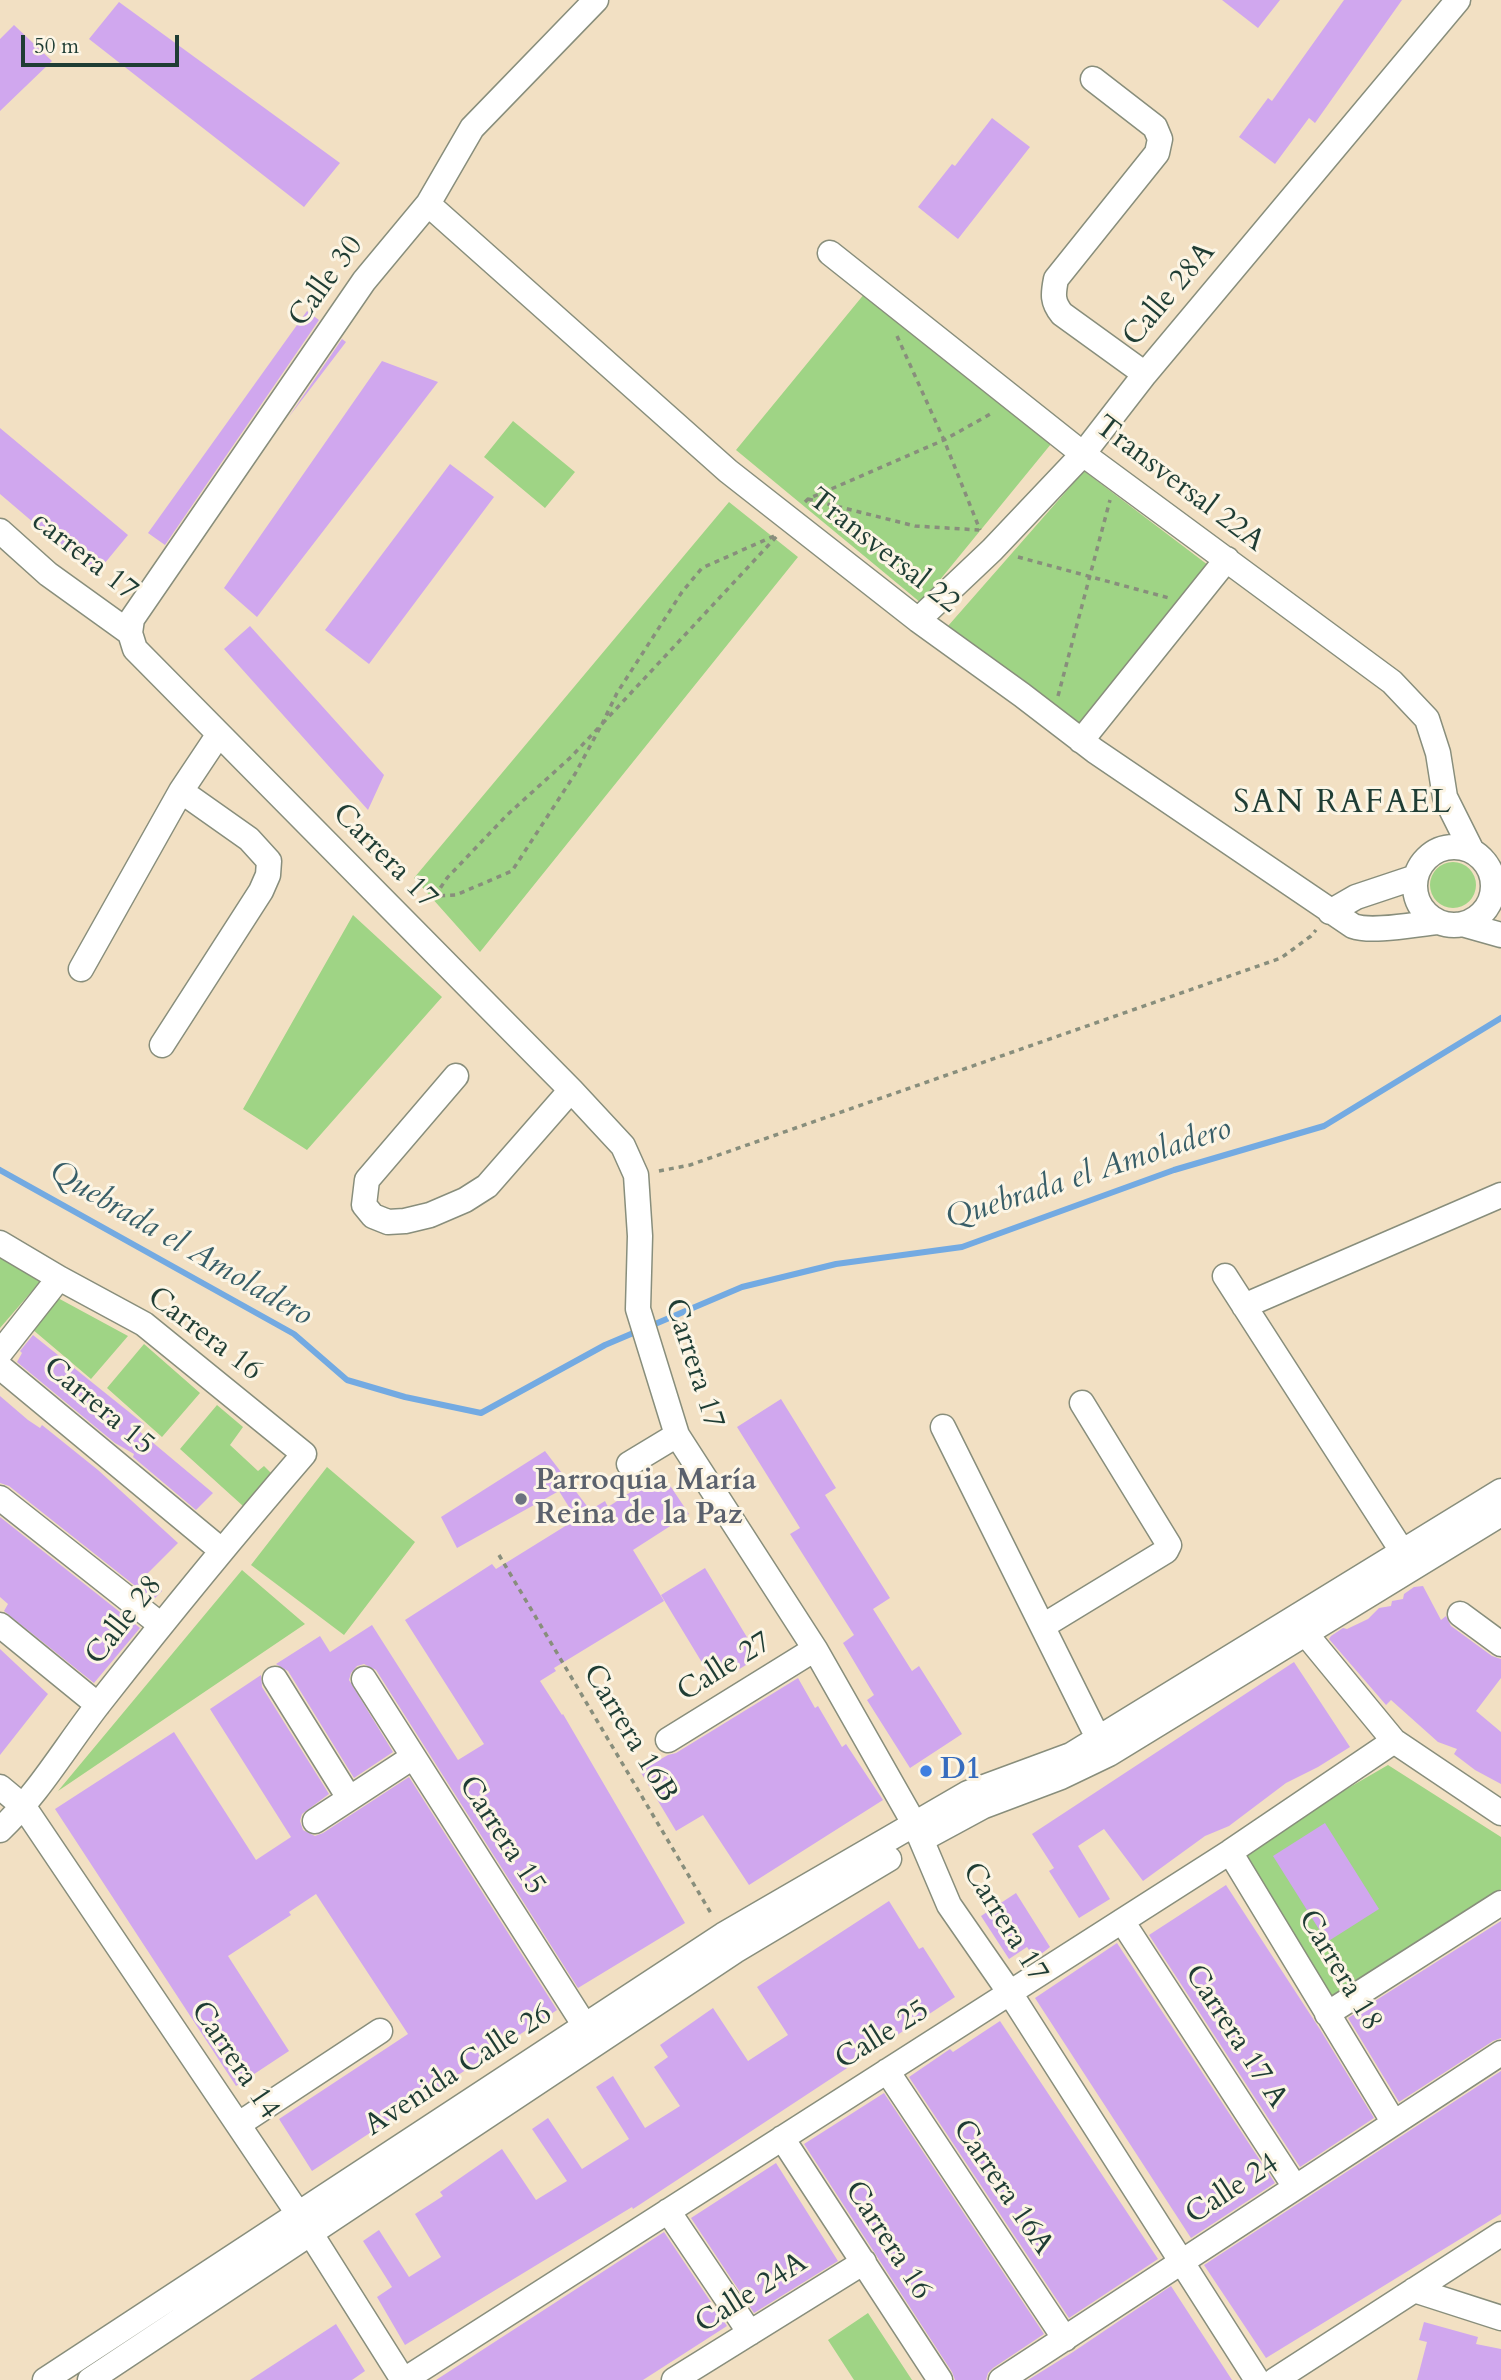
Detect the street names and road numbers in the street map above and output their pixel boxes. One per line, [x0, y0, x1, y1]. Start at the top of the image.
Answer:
street label: Calle 30 [282, 230, 372, 334]
street label: Calle 28A [1116, 236, 1224, 354]
street label: Transversal 22A [1087, 409, 1271, 561]
street label: Transversal 22 [800, 482, 966, 622]
street label: carrera 17 [24, 504, 144, 610]
street label: Carrera 17 [324, 797, 444, 917]
street label: Carrera 16 [140, 1280, 268, 1390]
street label: Carrera 17 [655, 1295, 731, 1433]
street label: Carrera 15 [35, 1350, 161, 1464]
street label: Calle 28 [79, 1569, 171, 1673]
street label: Calle 27 [672, 1625, 778, 1711]
street label: Carrera 16B [574, 1659, 684, 1809]
street label: Carrera 15 [449, 1770, 553, 1902]
street label: Carrera 17 [953, 1857, 1055, 1989]
street label: Carrera 18 [1289, 1904, 1389, 2038]
street label: Carrera 17 A [1175, 1959, 1295, 2115]
street label: Calle 25 [830, 1993, 936, 2079]
street label: Carrera 14 [182, 1995, 286, 2127]
street label: Avenida Calle 26 [359, 1997, 559, 2145]
street label: Carrera 16A [944, 2113, 1060, 2263]
street label: Calle 24 [1180, 2147, 1286, 2233]
street label: Carrera 16 [835, 2175, 939, 2307]
street label: Calle 24A [689, 2246, 815, 2342]

